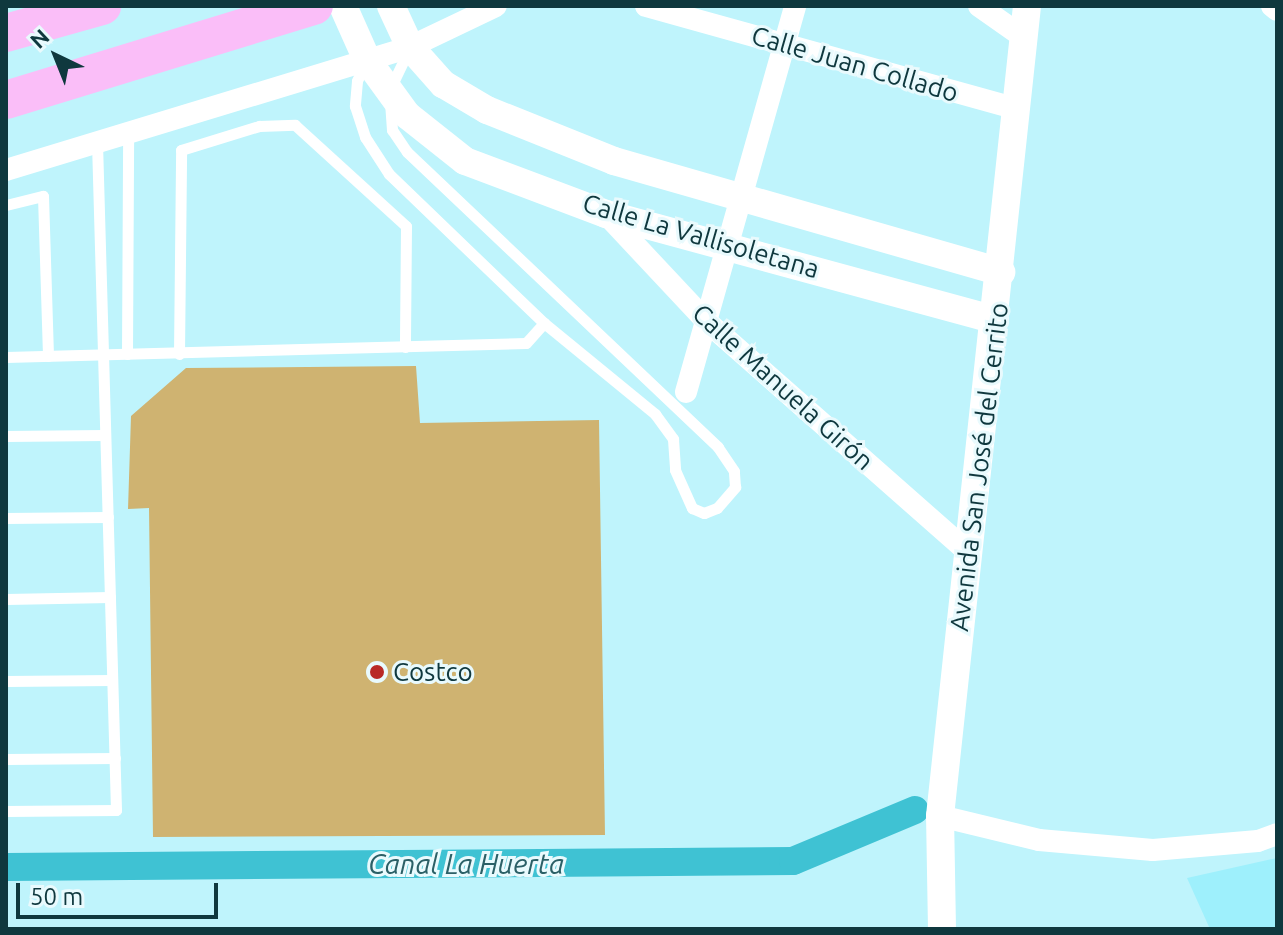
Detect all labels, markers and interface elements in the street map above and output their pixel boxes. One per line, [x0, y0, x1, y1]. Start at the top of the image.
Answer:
north arrow [16, 16, 96, 96]
street label: Calle Juan Collado [748, 20, 962, 108]
text: N [25, 23, 54, 53]
street label: Calle La Vallisoletana [579, 187, 823, 285]
street label: Calle Manuela Girón [686, 297, 880, 477]
street label: Avenida San José del Cerrito [943, 301, 1015, 633]
place label: Costco [393, 656, 473, 688]
marker: Costco [368, 663, 386, 681]
water label: Canal La Huerta [368, 847, 564, 881]
scale bar [20, 867, 222, 917]
text: 50 m [30, 883, 83, 910]

